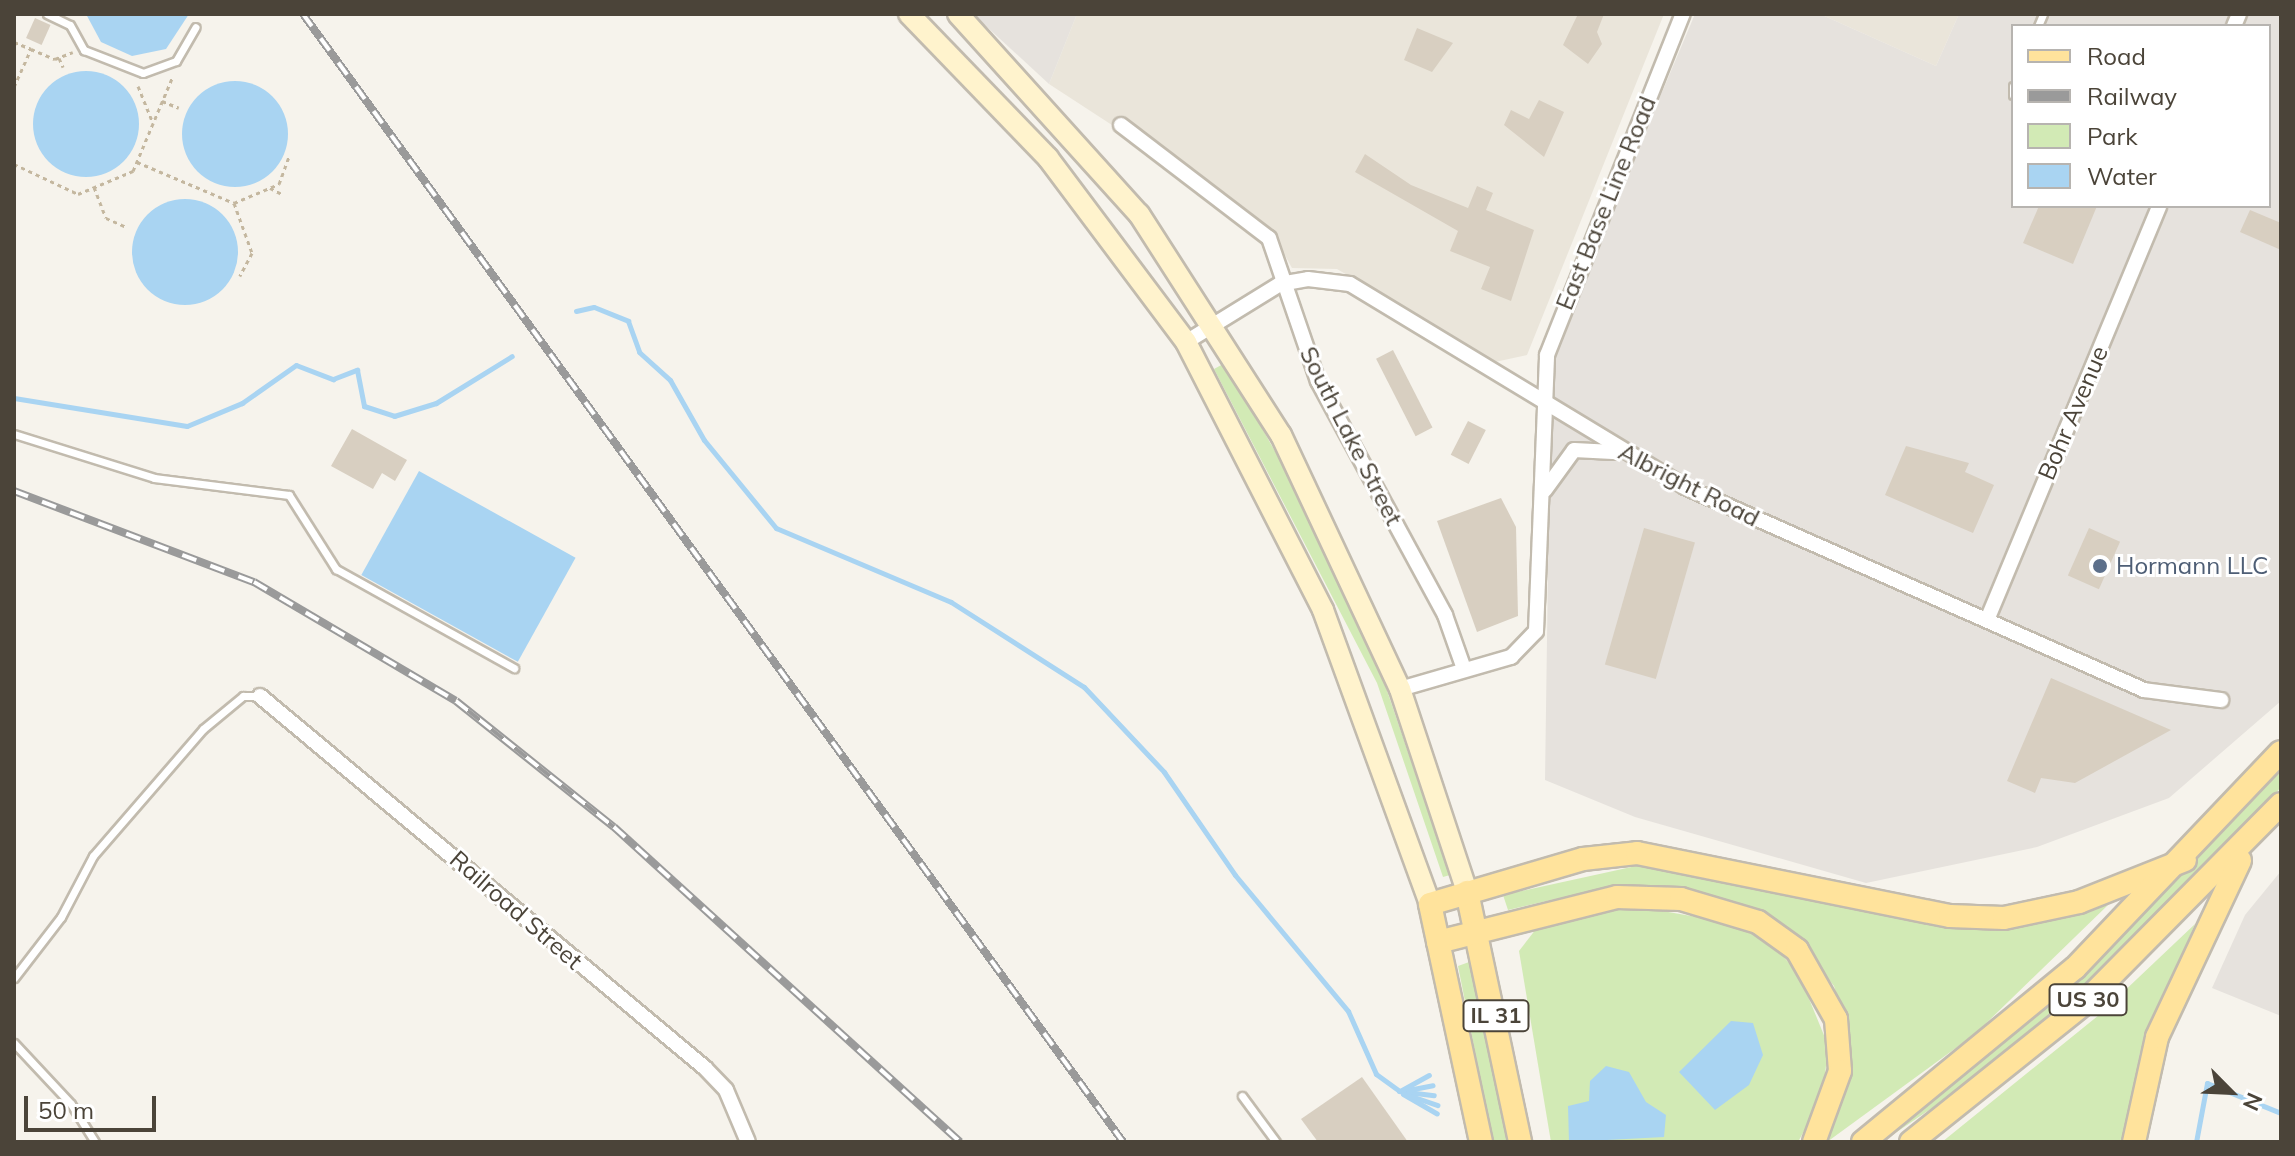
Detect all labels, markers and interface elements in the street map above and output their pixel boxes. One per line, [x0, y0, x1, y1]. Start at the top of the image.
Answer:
legend [2011, 24, 2271, 208]
text: Road [2087, 41, 2146, 71]
text: Railway [2087, 81, 2177, 111]
street label: East Base Line Road [1550, 92, 1662, 314]
text: Park [2087, 121, 2138, 151]
text: Water [2087, 161, 2157, 191]
street label: South Lake Street [1294, 342, 1408, 530]
street label: Bohr Avenue [2032, 342, 2114, 484]
street label: Albright Road [1614, 437, 1764, 533]
place label: Hormann LLC [2116, 552, 2268, 580]
marker: Hormann LLC [2091, 557, 2109, 575]
street label: Railroad Street [444, 845, 588, 975]
road number: US 30 [2048, 982, 2128, 1018]
road number: IL 31 [1462, 998, 1530, 1034]
north arrow [2191, 1052, 2271, 1132]
scale bar [28, 1080, 160, 1130]
text: N [2237, 1088, 2269, 1115]
text: 50 m [38, 1095, 94, 1125]

